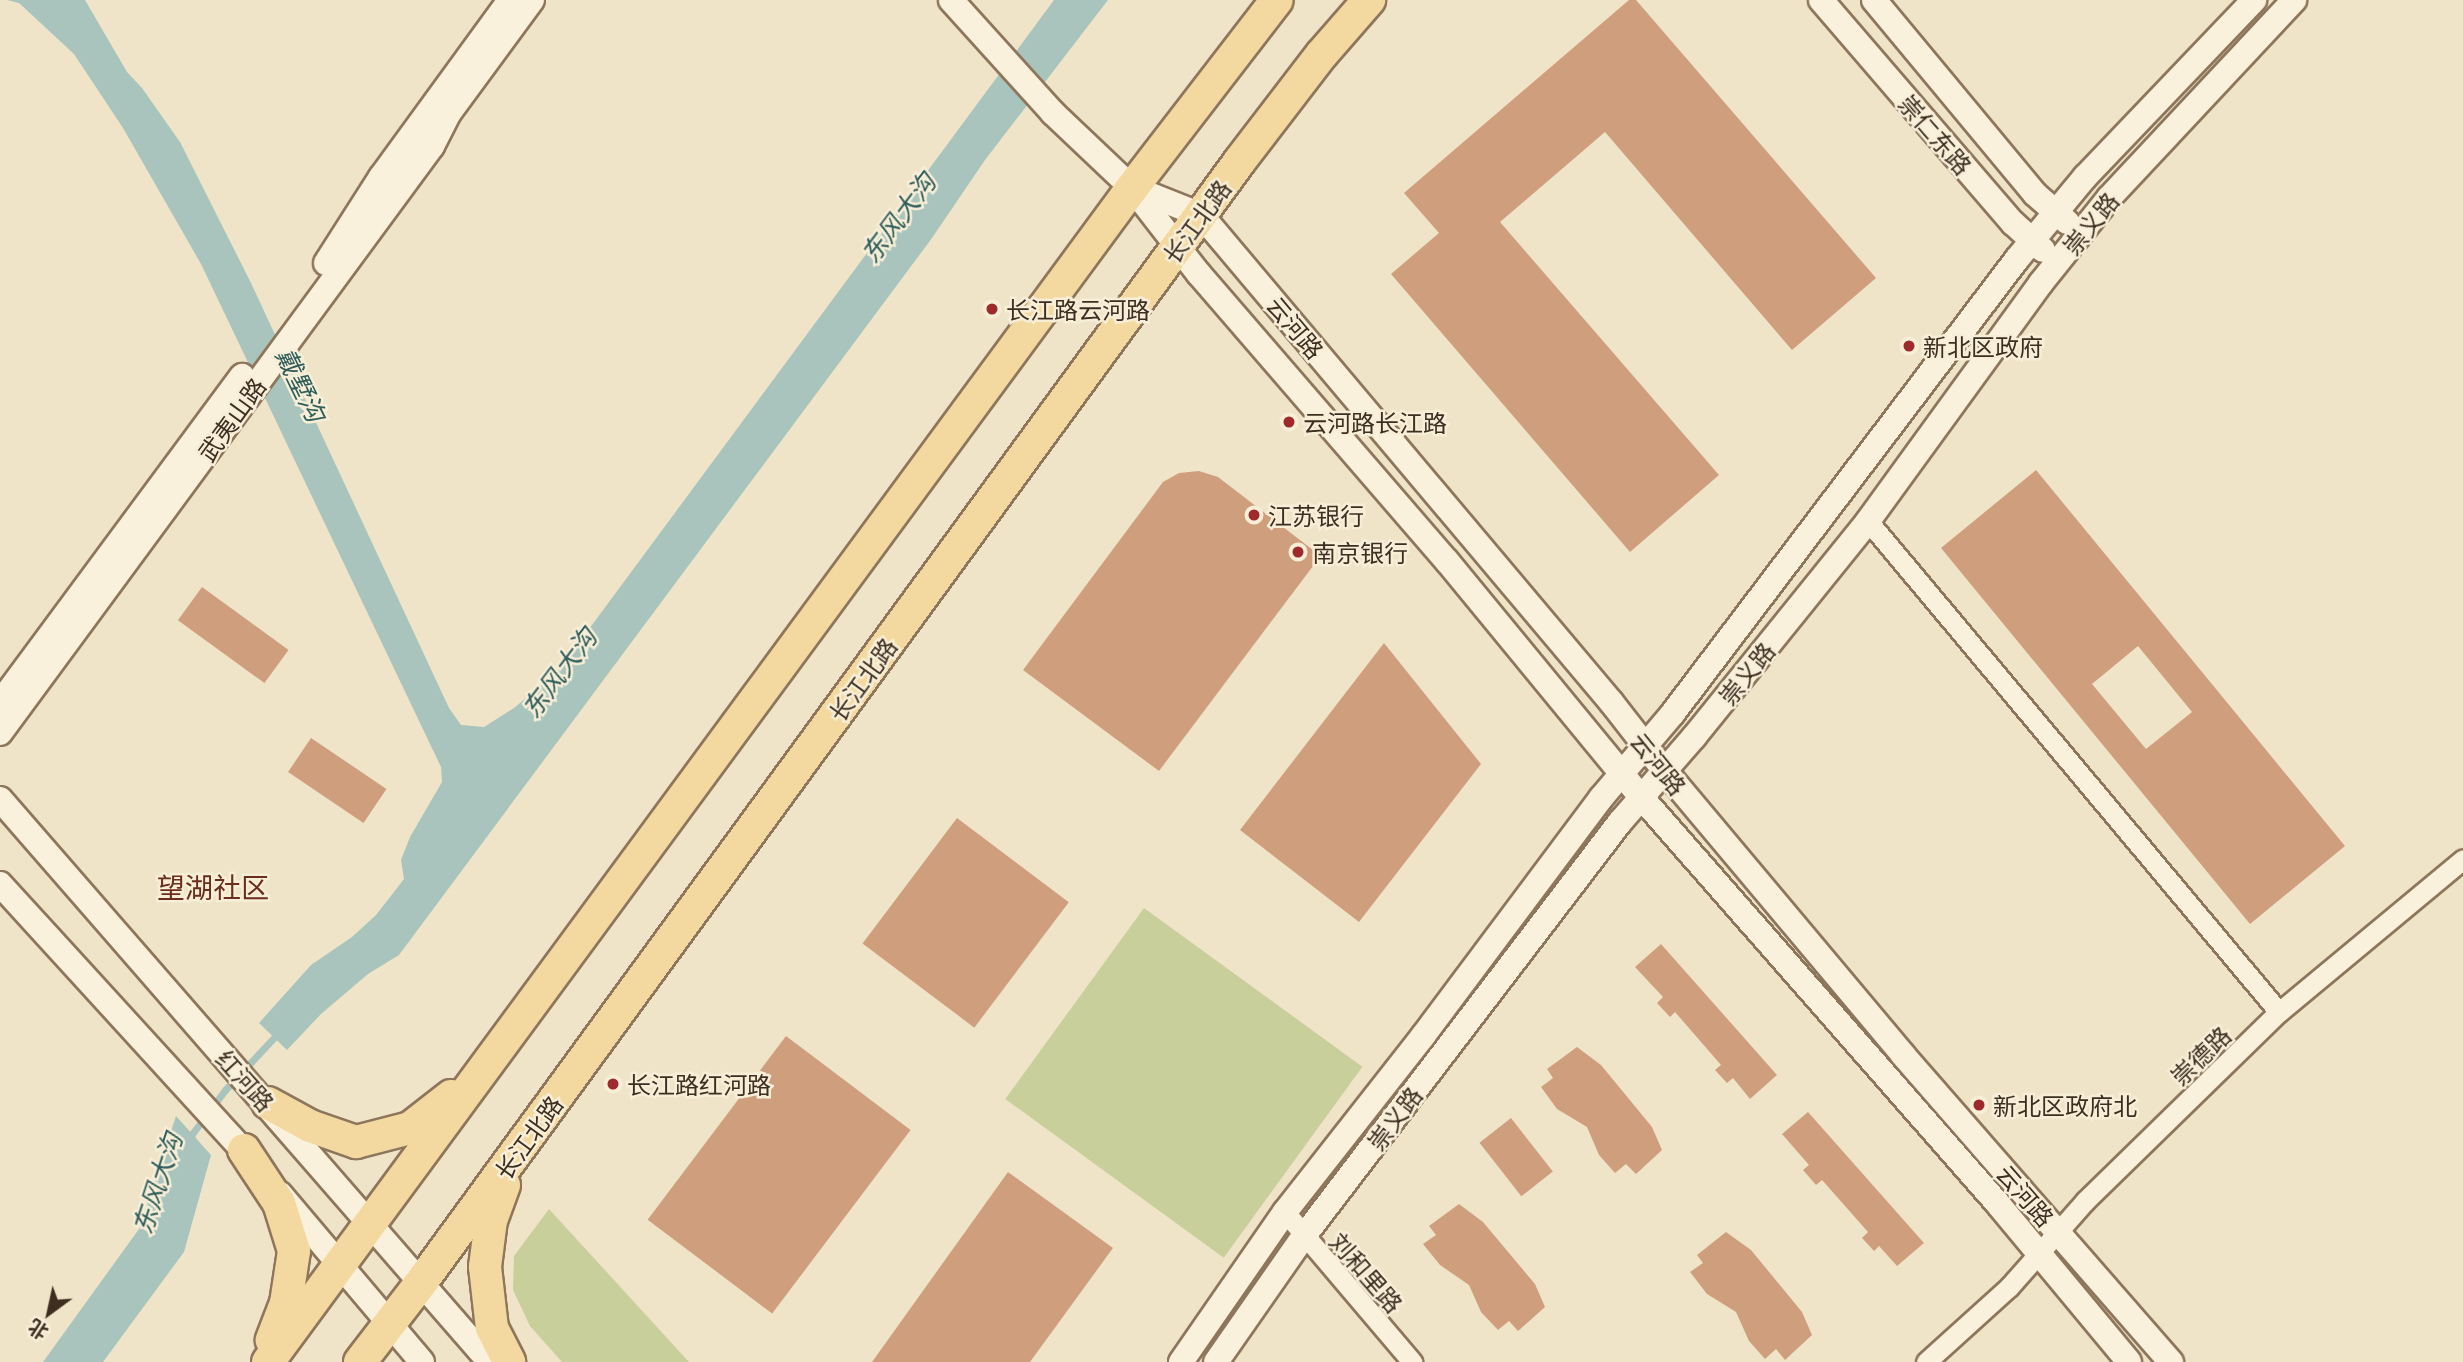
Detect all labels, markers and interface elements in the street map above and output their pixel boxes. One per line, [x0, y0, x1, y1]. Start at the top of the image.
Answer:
street label: 崇仁东路 [1894, 88, 1978, 180]
water label: 东风大沟 [853, 166, 941, 268]
street label: 长江北路 [1156, 174, 1236, 268]
street label: 崇义路 [2056, 186, 2124, 260]
street label: 云河路 [1262, 290, 1330, 364]
place label: 长江路云河路 [1006, 295, 1150, 323]
marker: 长江路云河路 [984, 301, 1000, 317]
place label: 新北区政府 [1923, 332, 2043, 360]
marker: 新北区政府 [1901, 338, 1917, 354]
water label: 戴墅沟 [271, 342, 333, 426]
street label: 武夷山路 [191, 372, 271, 466]
place label: 云河路长江路 [1303, 408, 1447, 436]
marker: 云河路长江路 [1281, 414, 1297, 430]
place label: 江苏银行 [1268, 501, 1364, 529]
marker: 江苏银行 [1246, 507, 1262, 523]
place label: 南京银行 [1312, 538, 1408, 566]
marker: 南京银行 [1290, 544, 1306, 560]
water label: 东风大沟 [514, 621, 602, 723]
street label: 长江北路 [822, 632, 902, 726]
street label: 崇义路 [1712, 636, 1780, 710]
street label: 云河路 [1625, 726, 1693, 800]
district label: 望湖社区 [157, 869, 269, 903]
street label: 崇德路 [2164, 1020, 2236, 1090]
street label: 红河路 [211, 1044, 281, 1116]
place label: 长江路红河路 [627, 1070, 771, 1098]
marker: 长江路红河路 [605, 1076, 621, 1092]
street label: 崇义路 [1361, 1081, 1427, 1155]
street label: 长江北路 [488, 1090, 568, 1184]
place label: 新北区政府北 [1993, 1091, 2137, 1119]
marker: 新北区政府北 [1971, 1097, 1987, 1113]
water label: 东风大沟 [125, 1129, 187, 1237]
street label: 云河路 [1992, 1158, 2060, 1232]
street label: 刘和里路 [1325, 1226, 1409, 1318]
north arrow [14, 1278, 84, 1348]
text: 北 [22, 1314, 53, 1348]

